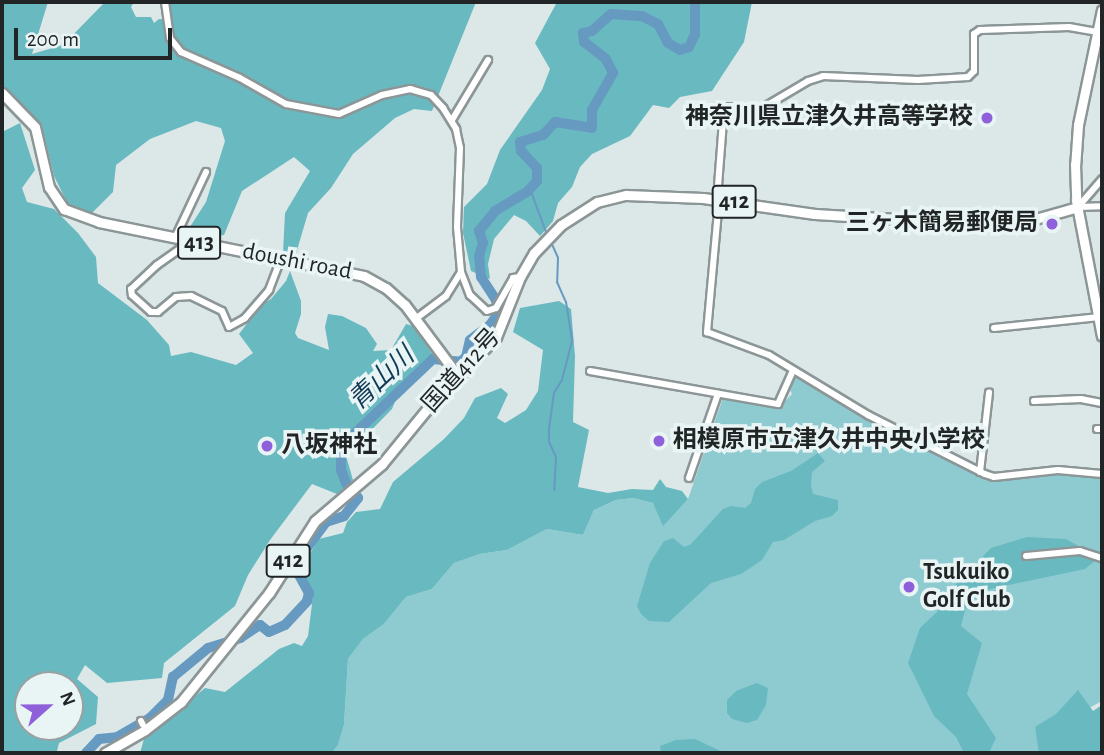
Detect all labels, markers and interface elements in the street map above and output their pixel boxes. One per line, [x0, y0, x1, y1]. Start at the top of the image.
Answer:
scale bar [18, 14, 175, 58]
text: 200 m [27, 29, 79, 50]
place label: 神奈川県立津久井高等学校 [685, 104, 973, 132]
marker: 神奈川県立津久井高等学校 [979, 110, 995, 126]
road number: 412 [711, 182, 757, 222]
place label: 三ヶ木簡易郵便局 [846, 210, 1038, 238]
marker: 三ヶ木簡易郵便局 [1044, 216, 1060, 232]
road number: 413 [176, 224, 222, 262]
street label: doushi road [240, 237, 354, 287]
street label: 国道412号 [417, 323, 507, 419]
water label: 青山川 [343, 341, 421, 417]
place label: 相模原市立津久井中央小学校 [673, 427, 985, 455]
place label: 八坂神社 [281, 432, 377, 460]
marker: 相模原市立津久井中央小学校 [651, 433, 667, 449]
marker: 八坂神社 [259, 438, 275, 454]
road number: 412 [265, 541, 311, 580]
place label: Tsukuiko Golf Club [923, 559, 1011, 615]
marker: Tsukuiko Golf Club [901, 579, 917, 595]
north arrow [14, 671, 84, 741]
text: N [56, 689, 78, 709]

